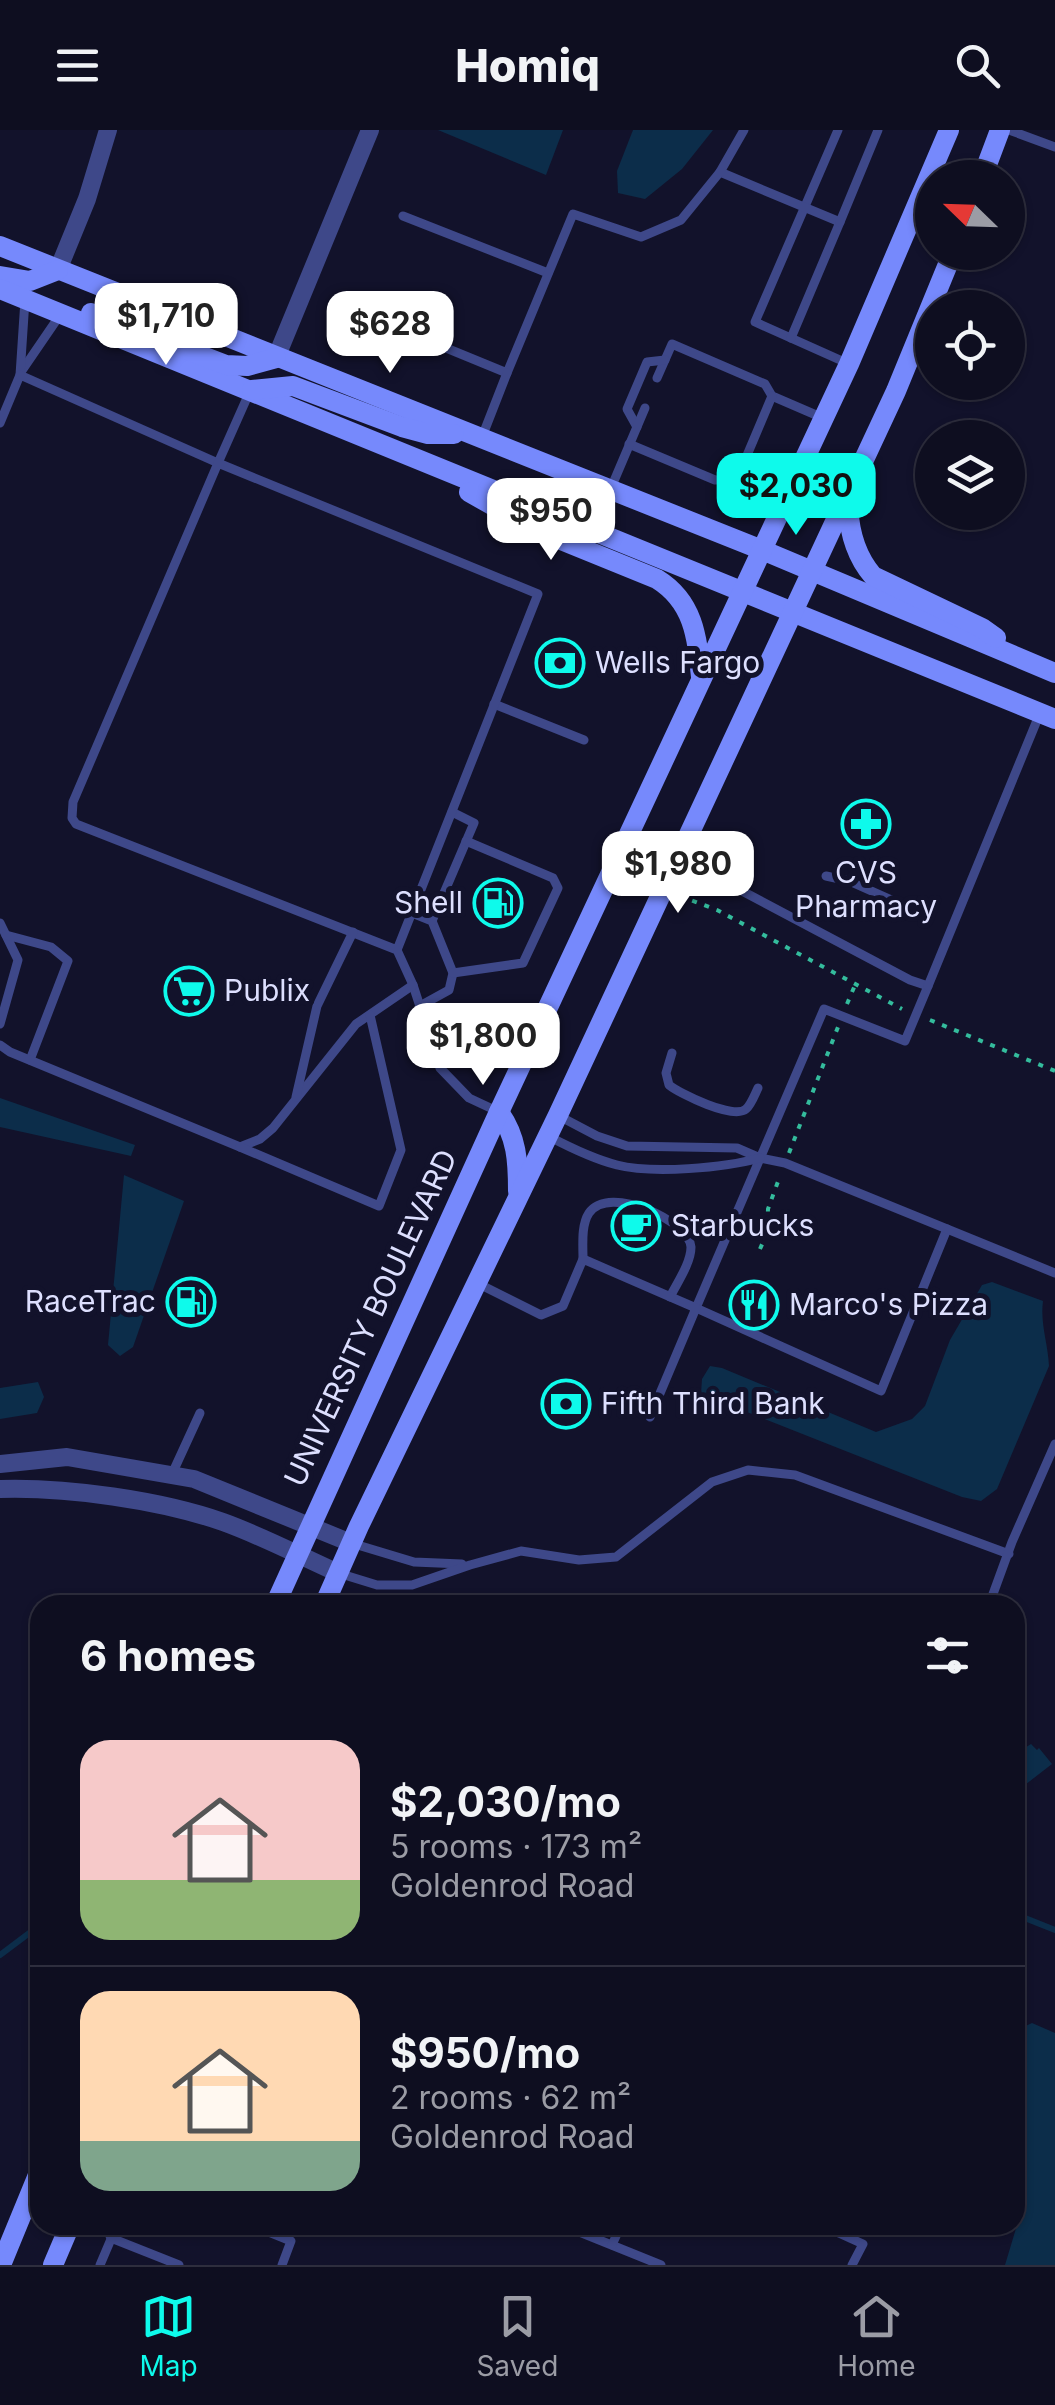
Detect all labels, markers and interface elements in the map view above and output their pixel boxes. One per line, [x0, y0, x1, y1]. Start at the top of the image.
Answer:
icon: menu [50, 38, 105, 93]
text: Homiq [455, 38, 600, 93]
icon: search [950, 38, 1005, 93]
north arrow [915, 160, 1025, 270]
map controls [915, 160, 1025, 530]
pin: $1,710 [85, 283, 247, 368]
button: locate [915, 290, 1025, 400]
pin: $628 [331, 291, 449, 376]
text: $1,710 [117, 296, 215, 335]
text: $628 [349, 304, 431, 343]
button: layers [915, 420, 1025, 530]
pin: $2,030 [715, 453, 877, 538]
text: $2,030 [739, 466, 853, 505]
pin: $950 [492, 478, 610, 563]
text: $950 [509, 491, 593, 530]
bank icon: Wells Fargo [534, 637, 586, 689]
place label: Wells Fargo [595, 644, 760, 680]
pharmacy icon: CVS Pharmacy [840, 798, 892, 850]
pin: $1,980 [597, 831, 759, 916]
text: $1,980 [624, 844, 732, 883]
place label: CVS Pharmacy [795, 854, 937, 924]
fuel station icon: Shell [472, 877, 524, 929]
place label: Shell [394, 884, 463, 920]
supermarket icon: Publix [163, 965, 215, 1017]
place label: Publix [224, 972, 310, 1008]
pin: $1,800 [402, 1003, 564, 1088]
text: $1,800 [429, 1016, 537, 1055]
street label: UNIVERSITY BOULEVARD [276, 1144, 464, 1492]
cafe icon: Starbucks [610, 1200, 662, 1252]
place label: Starbucks [671, 1207, 814, 1243]
fuel station icon: RaceTrac [165, 1276, 217, 1328]
restaurant icon: Marco's Pizza [728, 1279, 780, 1331]
place label: RaceTrac [25, 1283, 156, 1319]
place label: Marco's Pizza [789, 1286, 988, 1322]
bank icon: Fifth Third Bank [540, 1378, 592, 1430]
place label: Fifth Third Bank [601, 1385, 825, 1421]
icon: filters [920, 1628, 975, 1683]
text: 6 homes [80, 1630, 256, 1681]
text: $2,030/mo [390, 1776, 621, 1827]
icon: home [160, 1780, 280, 1900]
text: 5 rooms · 173 m² [390, 1827, 642, 1866]
text: Goldenrod Road [390, 1866, 634, 1905]
text: $950/mo [390, 2027, 580, 2078]
icon: home [160, 2031, 280, 2151]
text: 2 rooms · 62 m² [390, 2078, 631, 2117]
text: Goldenrod Road [390, 2117, 634, 2156]
tab: Map [139, 2289, 198, 2383]
tab: Saved [476, 2289, 558, 2383]
tab: Home [837, 2289, 916, 2383]

